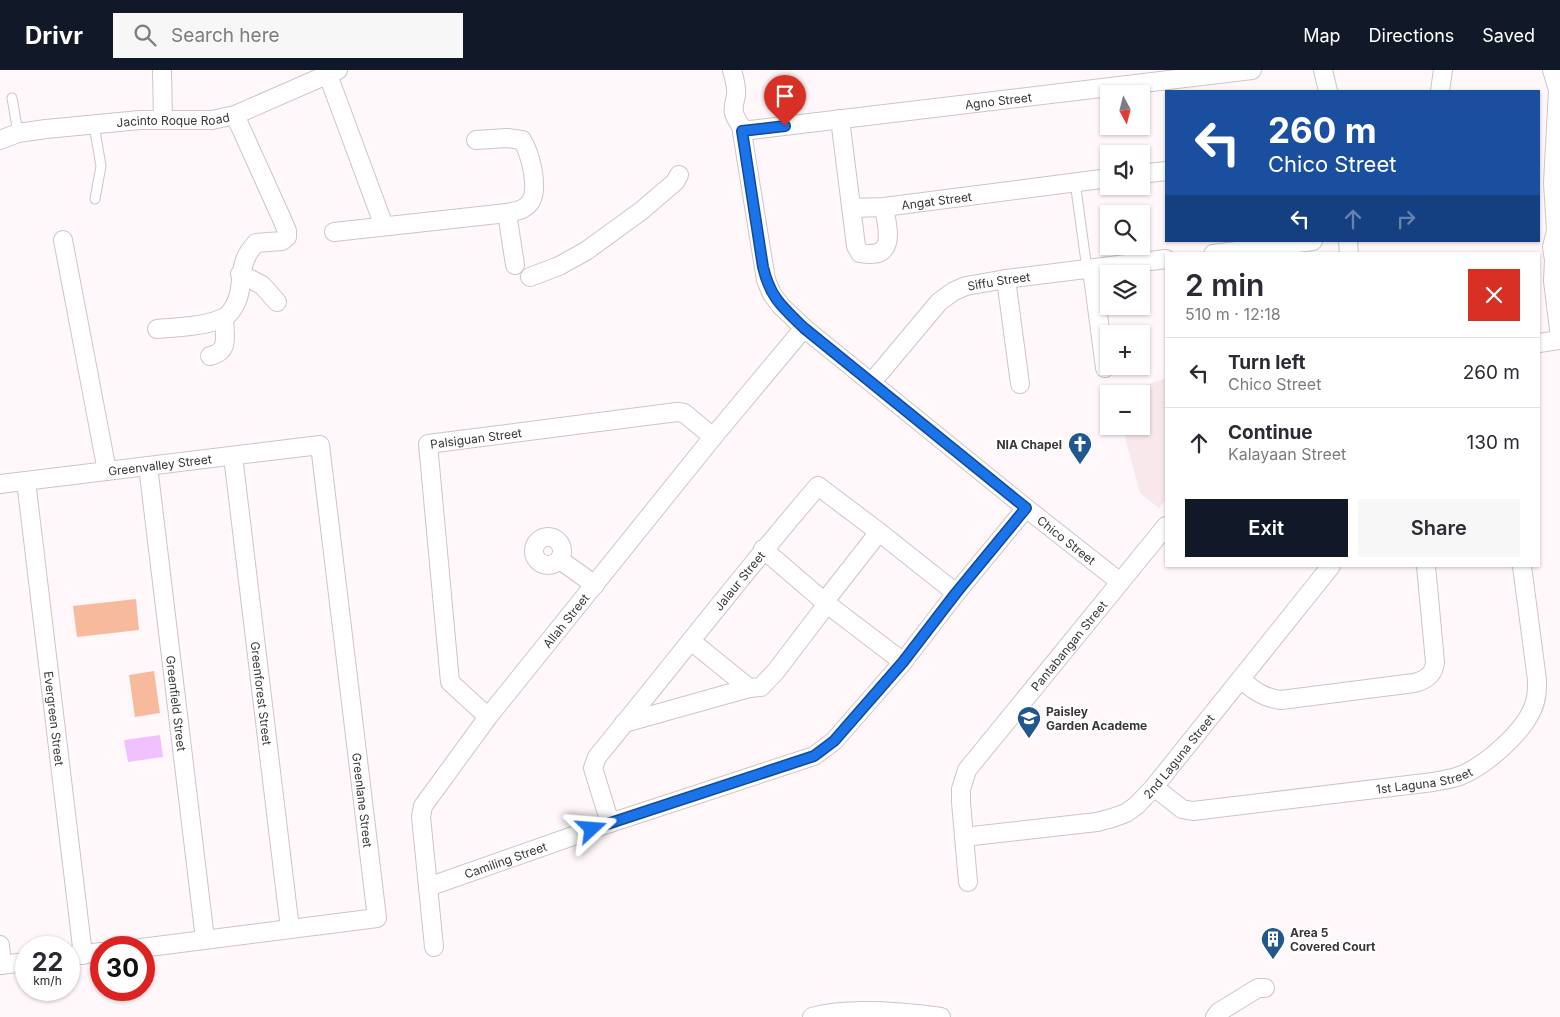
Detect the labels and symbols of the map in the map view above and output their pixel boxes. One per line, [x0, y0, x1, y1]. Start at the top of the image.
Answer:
pin [764, 75, 806, 126]
north arrow [1100, 85, 1150, 135]
street label: Agno Street [964, 89, 1032, 112]
street label: Jacinto Roque Road [116, 109, 231, 130]
street label: Angat Street [901, 188, 973, 212]
street label: Siffu Street [966, 269, 1031, 293]
street label: Palsiguan Street [429, 425, 523, 451]
church icon: NIA Chapel [1067, 431, 1093, 465]
place label: NIA Chapel [996, 437, 1062, 452]
street label: Greenvalley Street [107, 451, 213, 478]
street label: Chico Street [1034, 512, 1099, 568]
street label: Jalaur Street [711, 548, 768, 613]
street label: Allah Street [539, 590, 592, 650]
street label: Pantabangan Street [1027, 597, 1110, 694]
street label: Greenforest Street [248, 640, 275, 746]
street label: Greenfield Street [163, 655, 190, 752]
street label: Evergreen Street [41, 670, 68, 766]
place label: Paisley Garden Academe [1046, 704, 1147, 733]
school or university icon: Paisley Garden Academe [1016, 705, 1042, 739]
street label: 2nd Laguna Street [1140, 711, 1217, 801]
street label: Greenlane Street [350, 752, 376, 848]
street label: 1st Laguna Street [1375, 764, 1475, 796]
position arrow [565, 802, 617, 854]
street label: Camiling Street [462, 838, 549, 881]
place label: Area 5 Covered Court [1290, 925, 1376, 954]
building icon: Area 5 Covered Court [1260, 926, 1286, 960]
speed limit sign: 30 [90, 936, 155, 1001]

